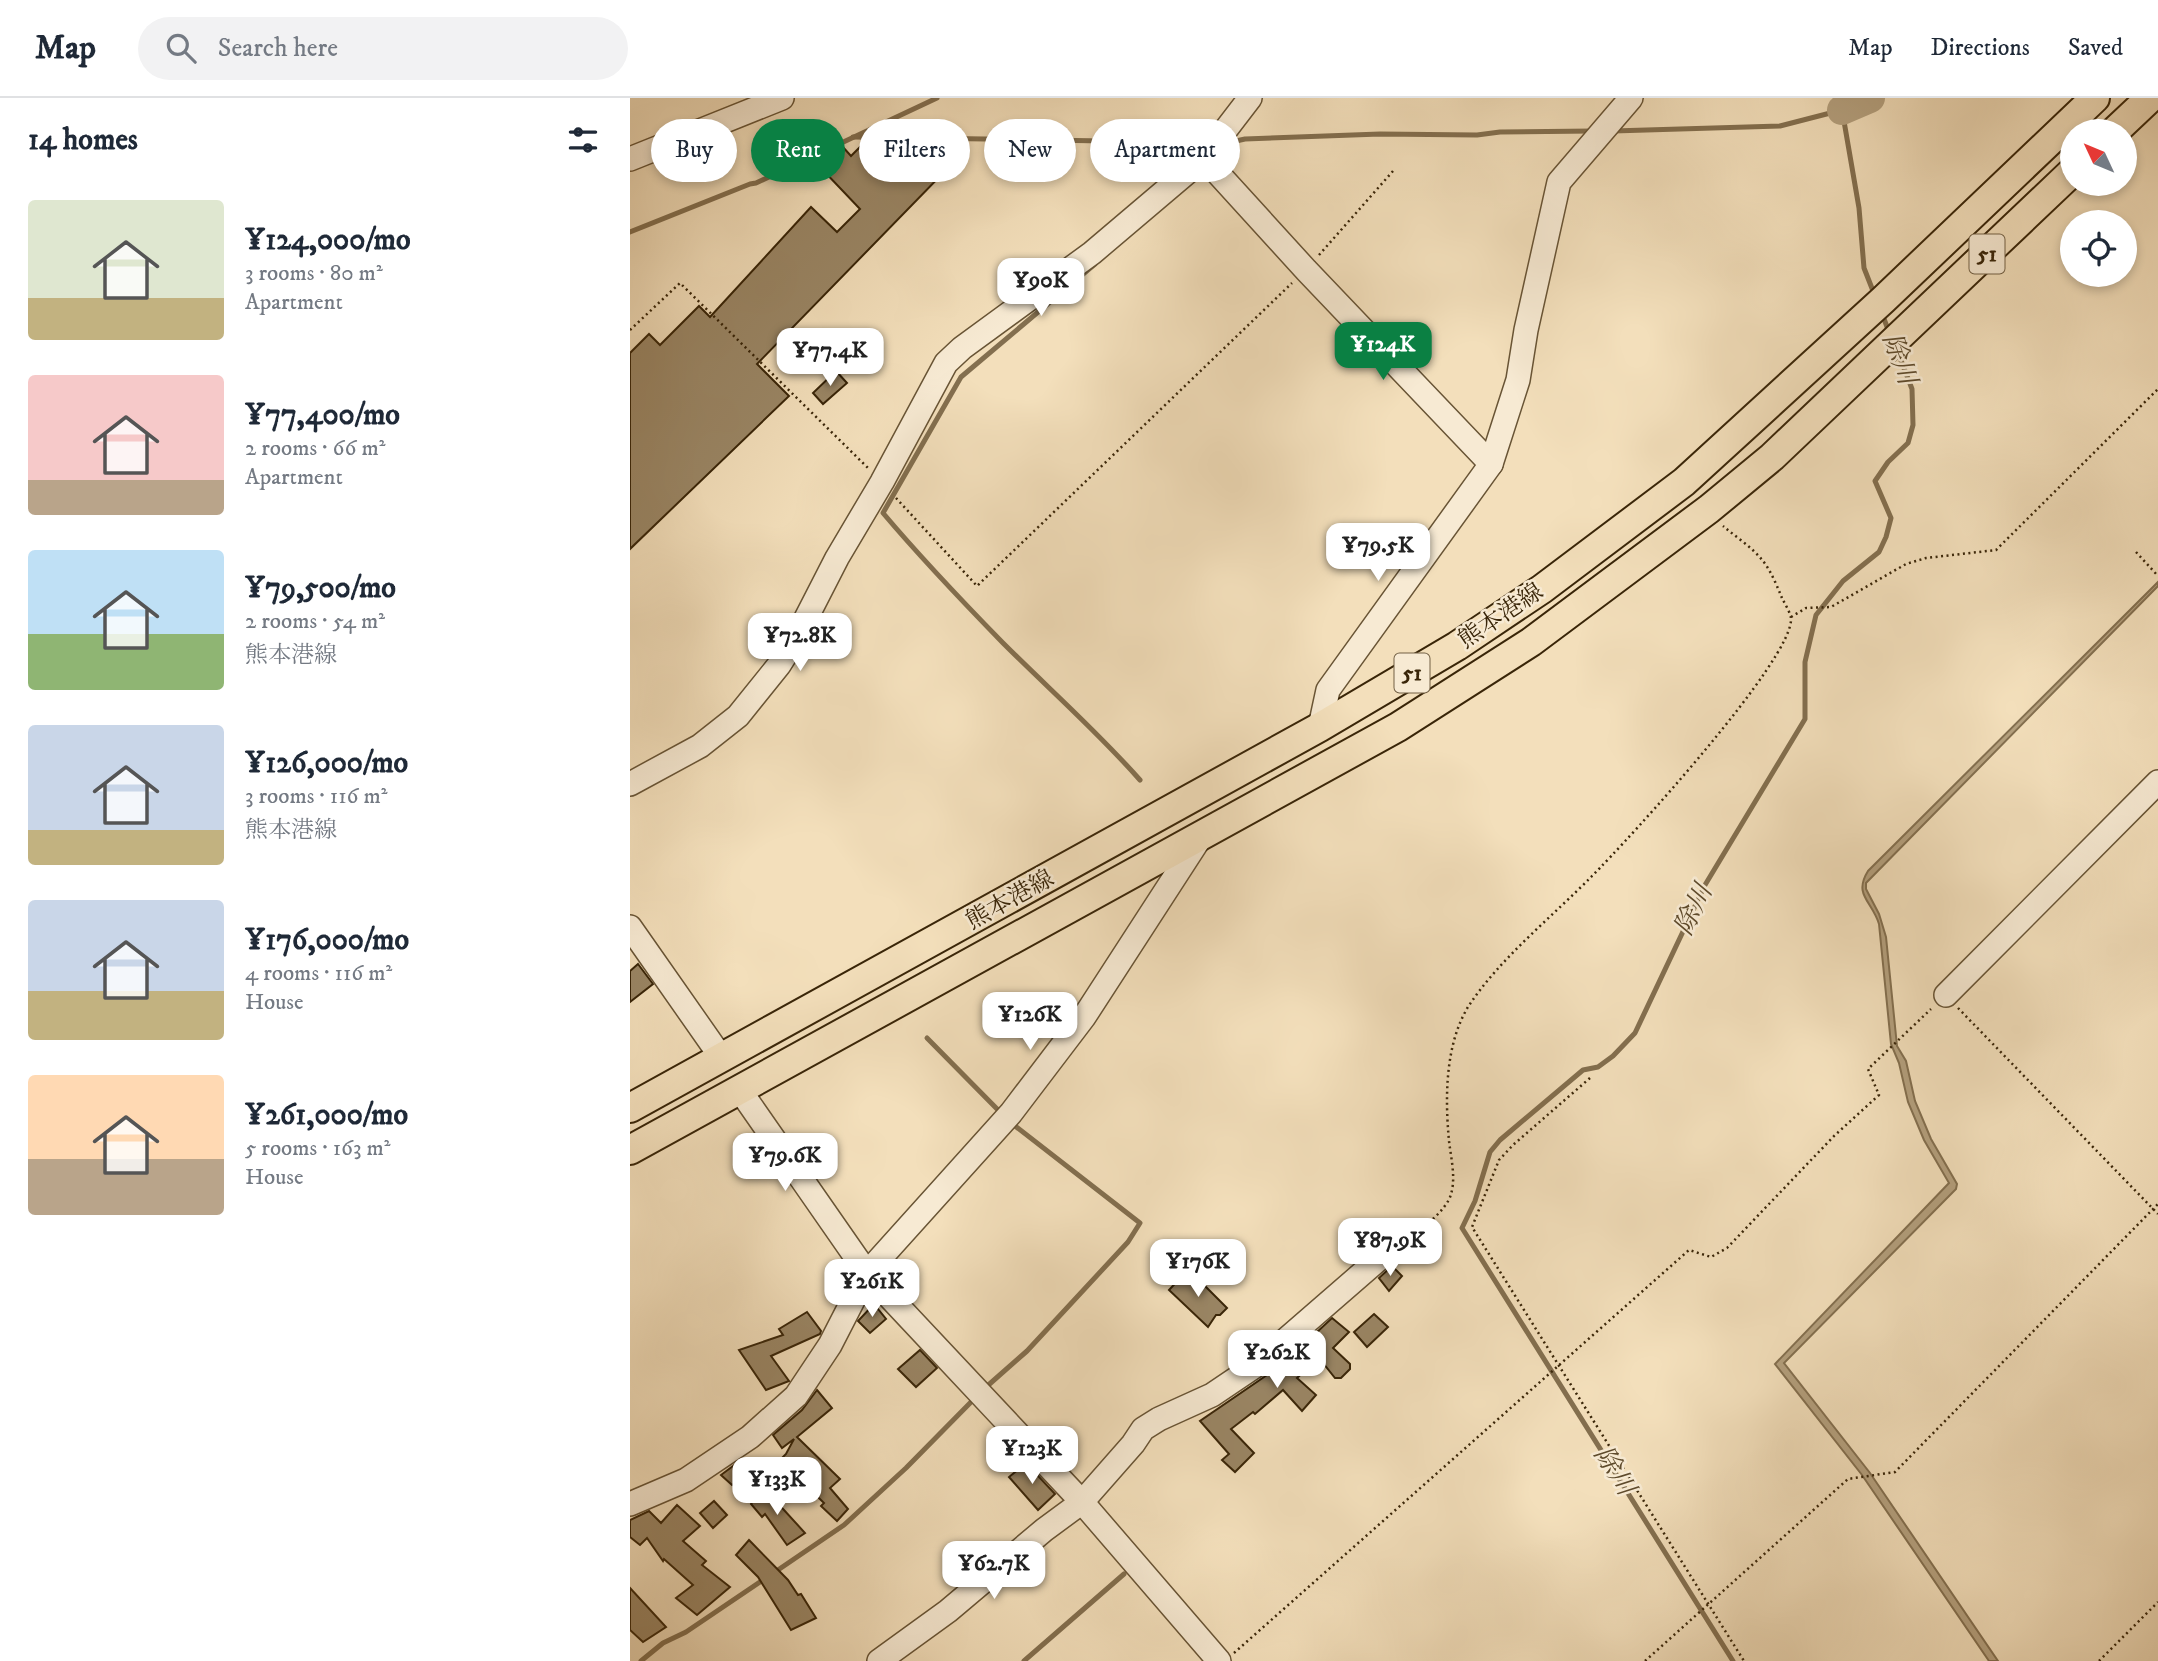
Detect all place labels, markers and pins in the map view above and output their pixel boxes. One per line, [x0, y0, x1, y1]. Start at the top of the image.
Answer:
pin: ¥90K [1000, 258, 1082, 318]
pin: ¥124K [1334, 322, 1432, 382]
pin: ¥77.4K [773, 328, 887, 388]
pin: ¥79.5K [1321, 524, 1435, 583]
pin: ¥72.8K [743, 614, 857, 673]
pin: ¥126K [981, 992, 1079, 1052]
pin: ¥79.6K [728, 1134, 842, 1193]
pin: ¥87.9K [1333, 1218, 1447, 1278]
pin: ¥176K [1149, 1240, 1247, 1299]
pin: ¥261K [823, 1260, 921, 1319]
pin: ¥262K [1228, 1330, 1326, 1390]
pin: ¥123K [983, 1426, 1081, 1486]
pin: ¥133K [728, 1458, 826, 1517]
pin: ¥62.7K [937, 1542, 1051, 1601]

